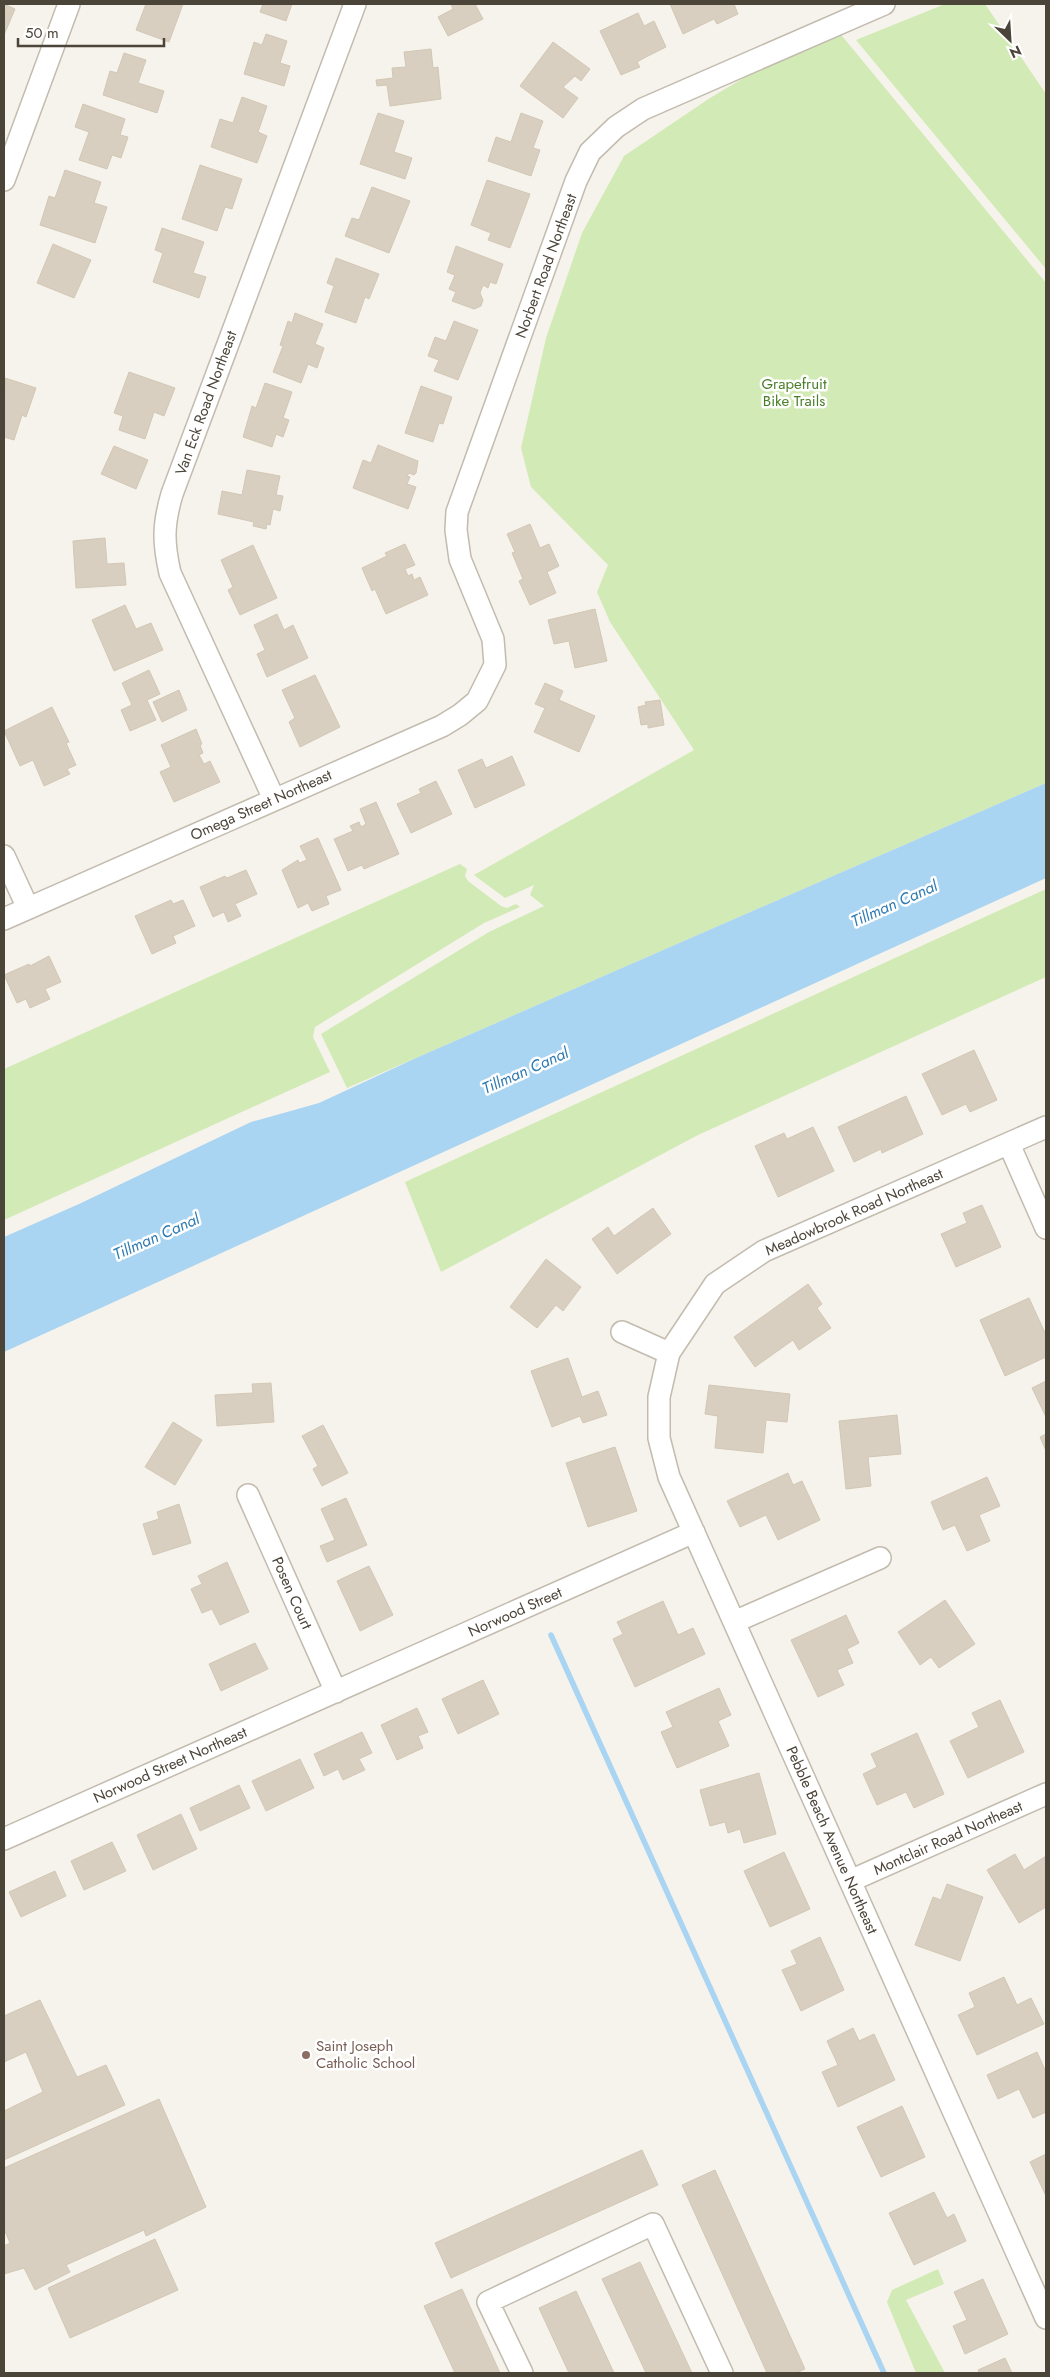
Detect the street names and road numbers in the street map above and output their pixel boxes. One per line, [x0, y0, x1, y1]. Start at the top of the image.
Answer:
street label: Norbert Road Northeast [510, 190, 583, 341]
street label: Van Eck Road Northeast [170, 327, 243, 478]
street label: Omega Street Northeast [187, 764, 336, 846]
street label: Meadowbrook Road Northeast [762, 1163, 947, 1261]
street label: Posen Court [266, 1553, 318, 1633]
street label: Norwood Street [465, 1581, 566, 1643]
street label: Norwood Street Northeast [90, 1721, 251, 1809]
street label: Pebble Beach Avenue Northeast [781, 1743, 884, 1938]
street label: Montclair Road Northeast [870, 1795, 1026, 1881]

